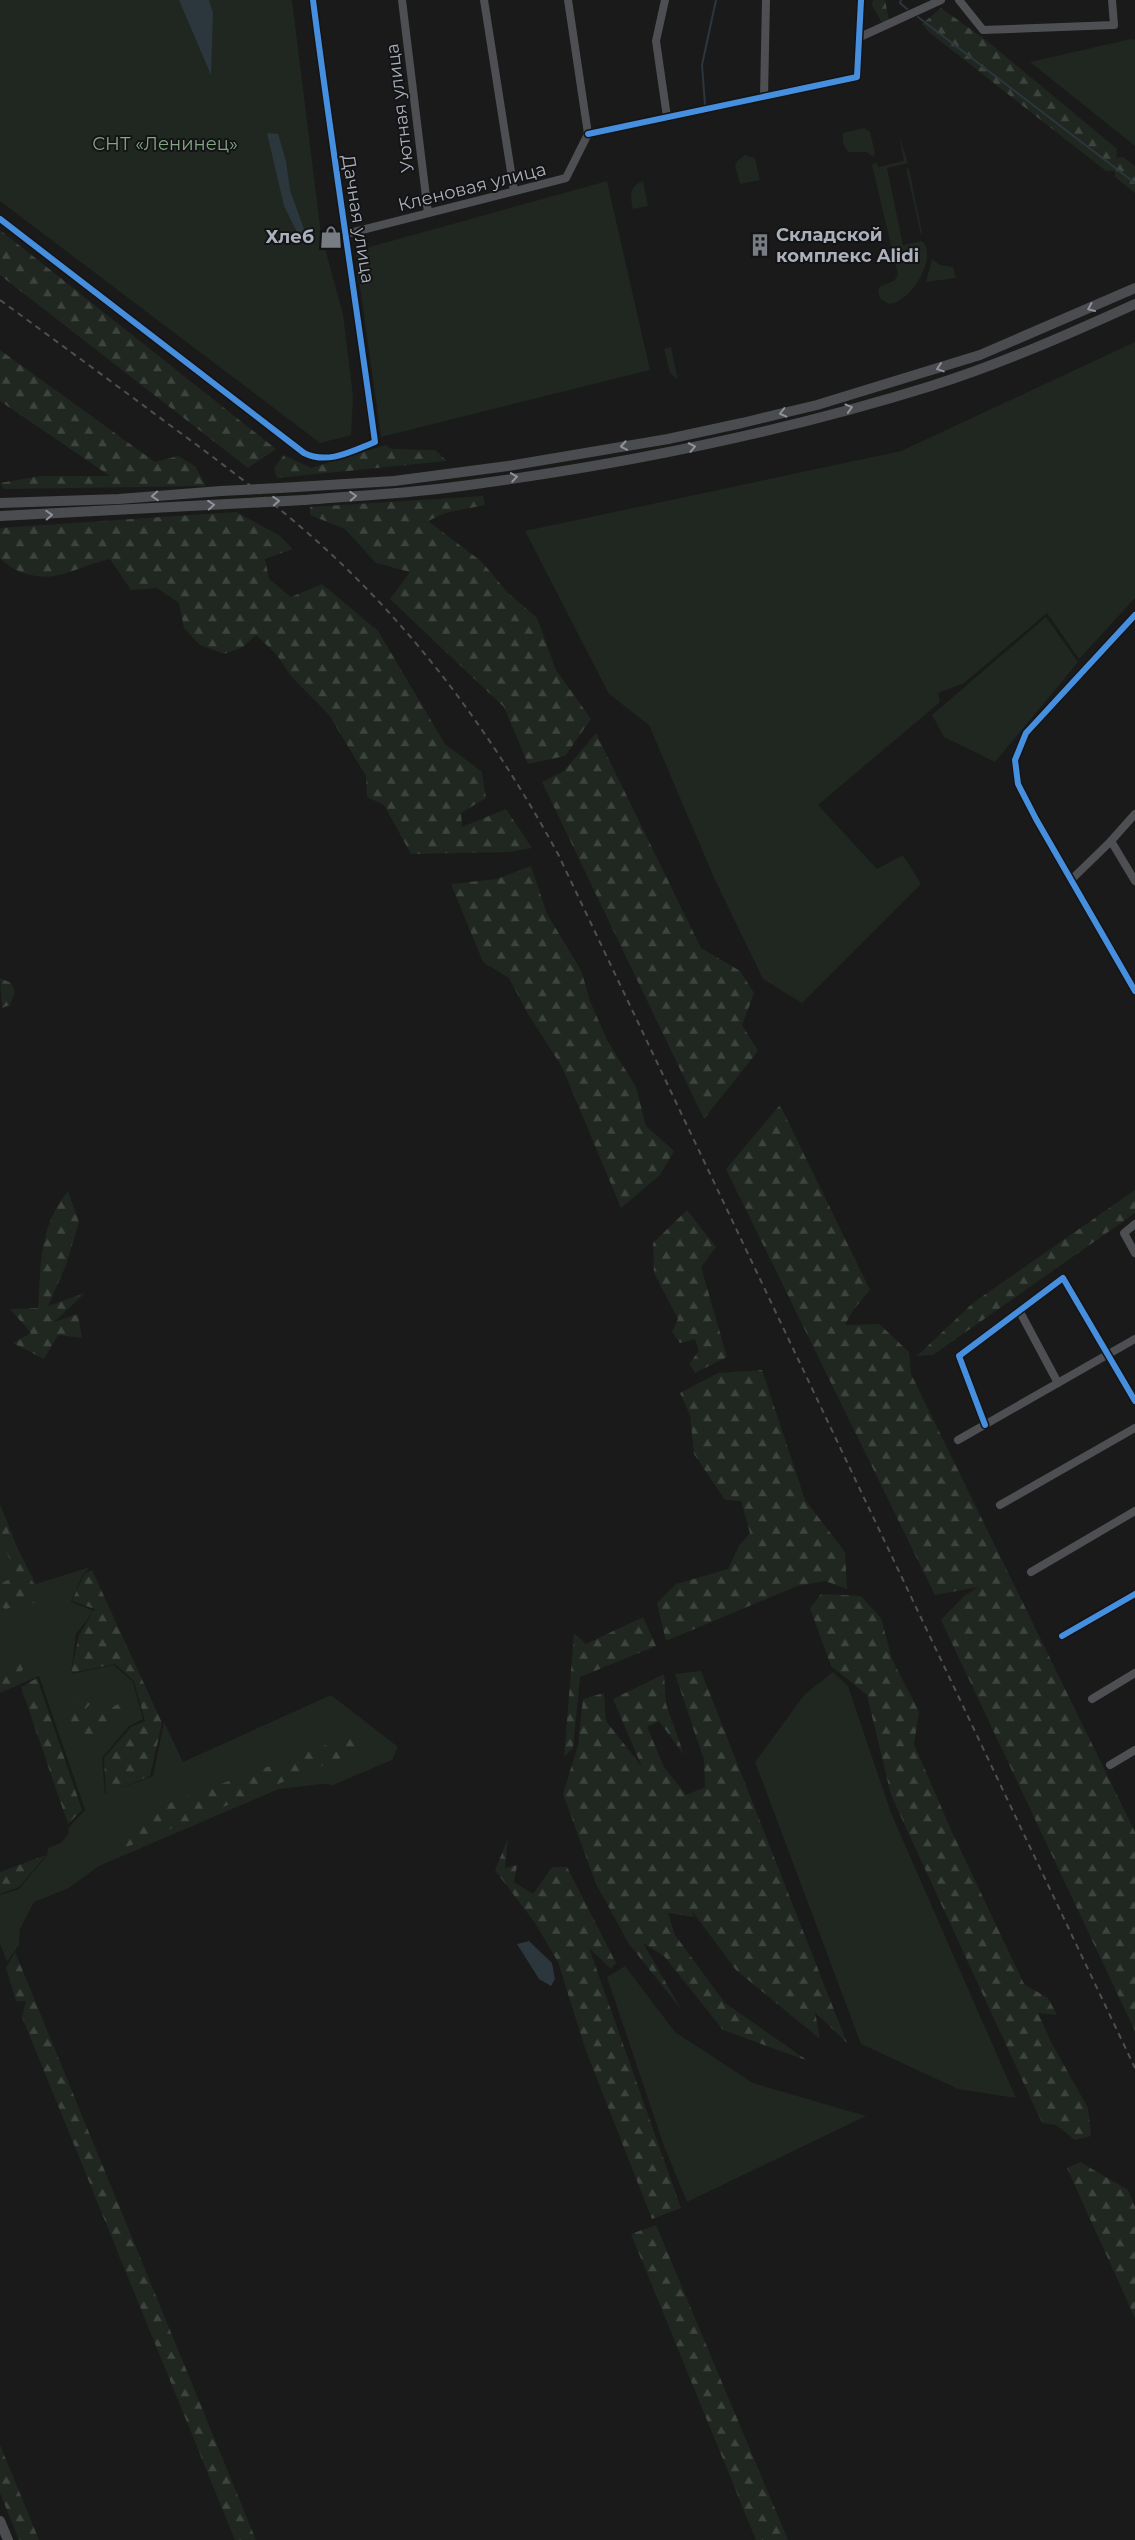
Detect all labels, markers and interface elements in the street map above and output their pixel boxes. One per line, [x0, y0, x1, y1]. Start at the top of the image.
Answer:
street label: Уютная улица [381, 42, 419, 174]
park label: СНТ «Ленинец» [92, 133, 238, 155]
street label: Дачная улица [337, 153, 379, 285]
street label: Кленовая улица [396, 158, 548, 216]
shop icon: Хлеб [318, 224, 344, 250]
place label: Складской комплекс Alidi [776, 224, 919, 267]
place label: Хлеб [265, 226, 314, 248]
building icon: Складской комплекс Alidi [747, 232, 773, 258]
one-way arrow [1087, 302, 1096, 313]
one-way arrow [936, 363, 944, 373]
one-way arrow [845, 404, 853, 414]
one-way arrow [779, 407, 788, 418]
one-way arrow [620, 440, 628, 451]
one-way arrow [687, 442, 696, 453]
one-way arrow [510, 473, 519, 483]
one-way arrow [349, 490, 357, 501]
one-way arrow [151, 491, 159, 502]
one-way arrow [272, 496, 280, 507]
one-way arrow [207, 500, 215, 511]
one-way arrow [45, 509, 53, 520]

